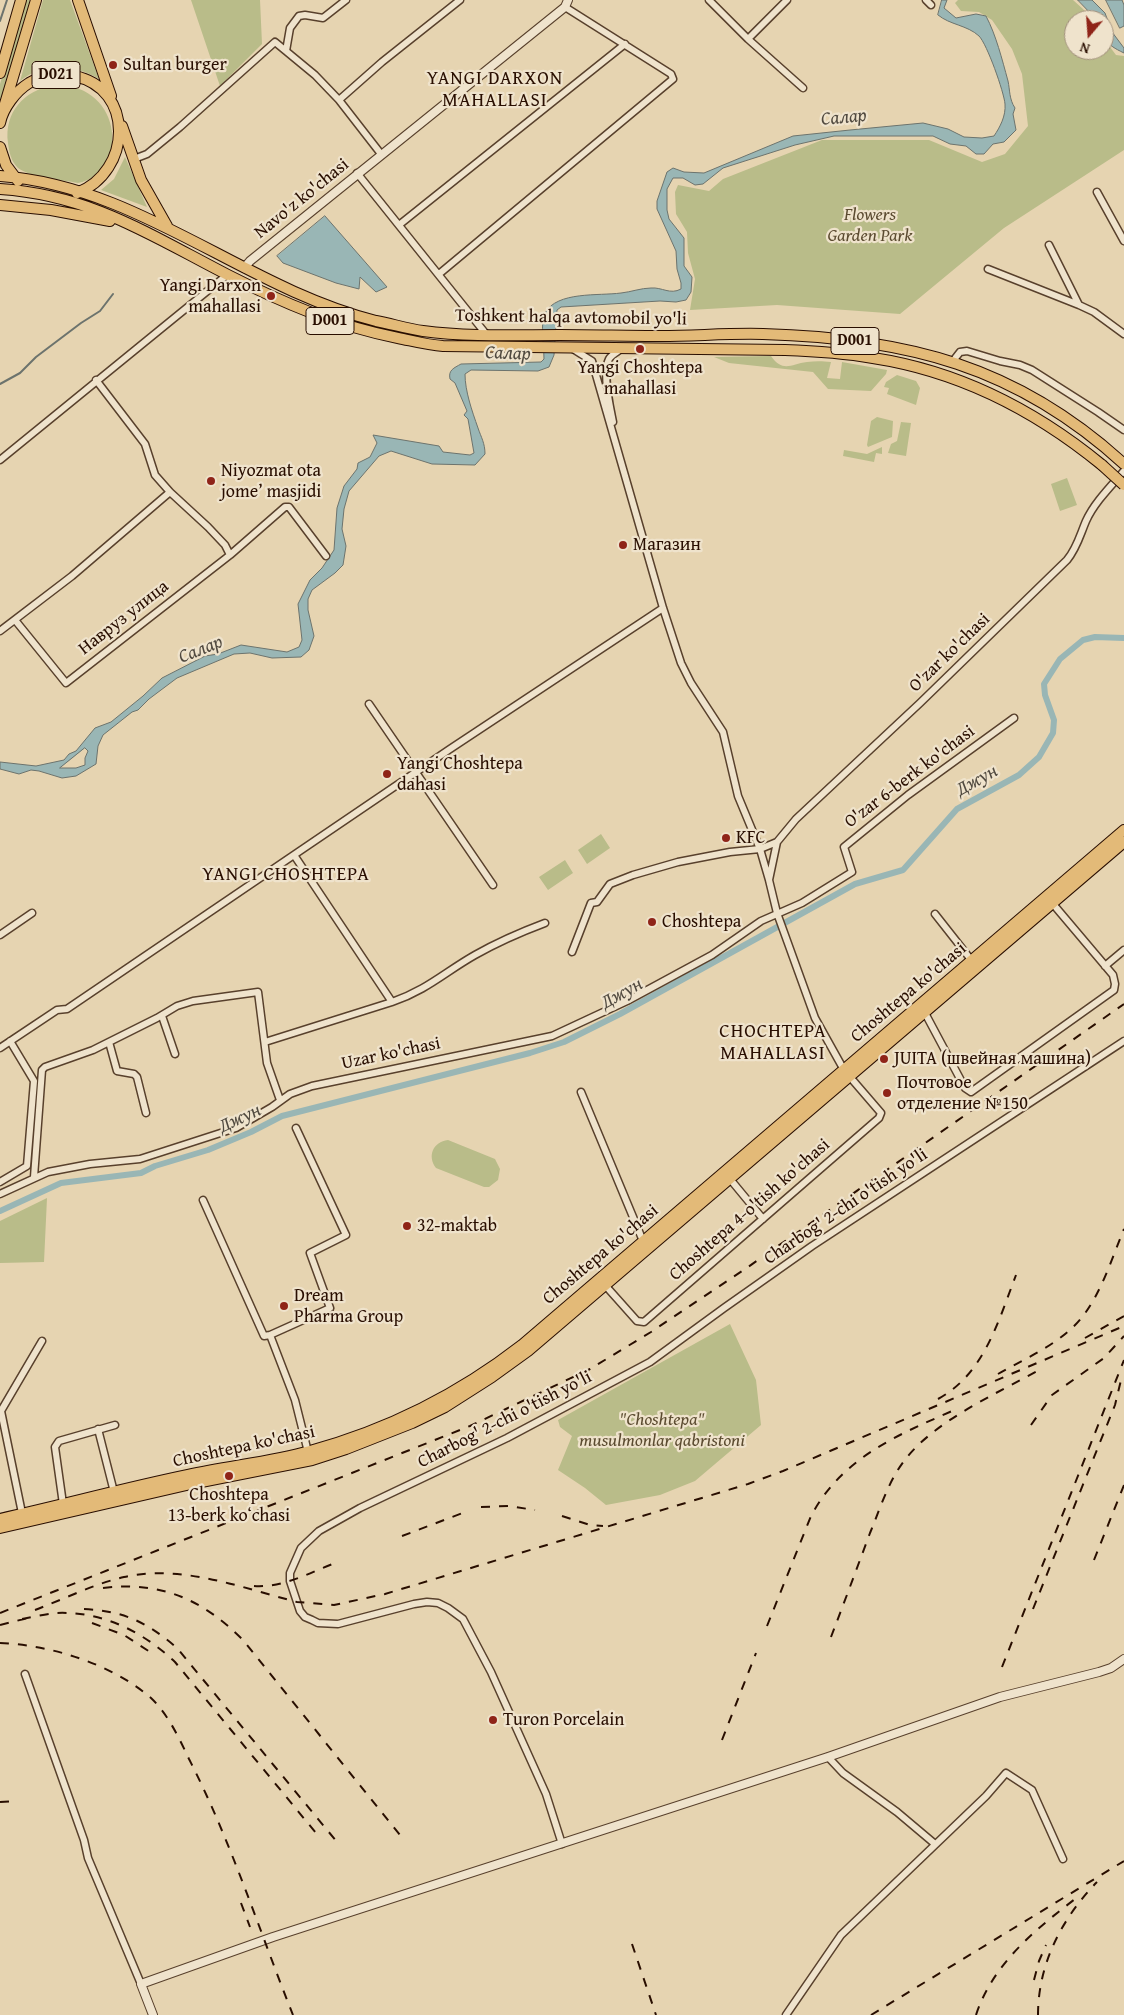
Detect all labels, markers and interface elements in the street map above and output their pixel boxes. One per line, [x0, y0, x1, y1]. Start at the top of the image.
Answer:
north arrow [1064, 10, 1114, 60]
text: N [1077, 37, 1092, 59]
place label: Sultan burger [123, 54, 227, 76]
marker: Sultan burger [107, 59, 119, 71]
road number: D021 [32, 62, 80, 88]
district label: YANGI DARXON MAHALLASI [425, 68, 565, 112]
water label: Салар [820, 105, 868, 131]
street label: Navo'z ko'chasi [250, 154, 354, 244]
park label: Flowers Garden Park [828, 204, 912, 246]
place label: Yangi Darxon mahallasi [160, 275, 261, 318]
marker: Yangi Darxon mahallasi [265, 290, 277, 302]
street label: Toshkent halqa avtomobil yo'li [455, 305, 687, 331]
road number: D001 [306, 308, 354, 334]
road number: D001 [831, 328, 879, 354]
water label: Салар [485, 342, 531, 366]
marker: Yangi Choshtepa mahallasi [634, 343, 646, 355]
place label: Yangi Choshtepa mahallasi [577, 357, 703, 399]
place label: Niyozmat ota jome’ masjidi [221, 460, 321, 502]
marker: Niyozmat ota jome’ masjidi [205, 475, 217, 487]
place label: Магазин [633, 534, 701, 556]
marker: Магазин [617, 539, 629, 551]
street label: Навруз улица [75, 576, 173, 660]
street label: O'zar ko'chasi [905, 609, 995, 697]
water label: Салар [176, 631, 226, 669]
street label: O'zar 6-berk ko'chasi [841, 721, 979, 833]
place label: Yangi Choshtepa dahasi [397, 753, 523, 796]
water label: Джун [952, 760, 1002, 802]
marker: Yangi Choshtepa dahasi [381, 768, 393, 780]
place label: KFC [736, 827, 765, 849]
marker: KFC [720, 832, 732, 844]
district label: YANGI CHOSHTEPA [200, 864, 372, 886]
place label: Choshtepa [662, 911, 741, 933]
marker: Choshtepa [646, 916, 658, 928]
street label: Choshtepa ko'chasi [847, 938, 971, 1048]
water label: Джун [597, 973, 647, 1015]
district label: CHOCHTEPA MAHALLASI [718, 1021, 828, 1065]
street label: Uzar ko'chasi [339, 1033, 443, 1075]
place label: JUITA (швейная машина) [894, 1048, 1091, 1070]
marker: JUITA (швейная машина) [878, 1053, 890, 1065]
place label: Почтовое отделение №150 [897, 1072, 1028, 1114]
marker: Почтовое отделение №150 [881, 1087, 893, 1099]
water label: Джун [215, 1099, 265, 1139]
street label: Choshtepa 4-o'tish ko'chasi [665, 1134, 835, 1286]
street label: Charbog' 2-chi o'tish yo'li [760, 1144, 932, 1270]
street label: Choshtepa ko'chasi [539, 1200, 663, 1310]
place label: 32-maktab [417, 1215, 497, 1237]
marker: 32-maktab [401, 1220, 413, 1232]
place label: Dream Pharma Group [294, 1285, 403, 1328]
marker: Dream Pharma Group [278, 1300, 290, 1312]
street label: Charbog' 2-chi o'tish yo'li [414, 1367, 596, 1473]
park label: "Choshtepa" musulmonlar qabristoni [579, 1409, 745, 1452]
street label: Choshtepa ko'chasi [171, 1421, 317, 1473]
marker: Choshtepa 13-berk koʻchasi [223, 1470, 235, 1482]
place label: Choshtepa 13-berk koʻchasi [168, 1484, 290, 1526]
place label: Turon Porcelain [503, 1709, 624, 1731]
marker: Turon Porcelain [487, 1714, 499, 1726]

